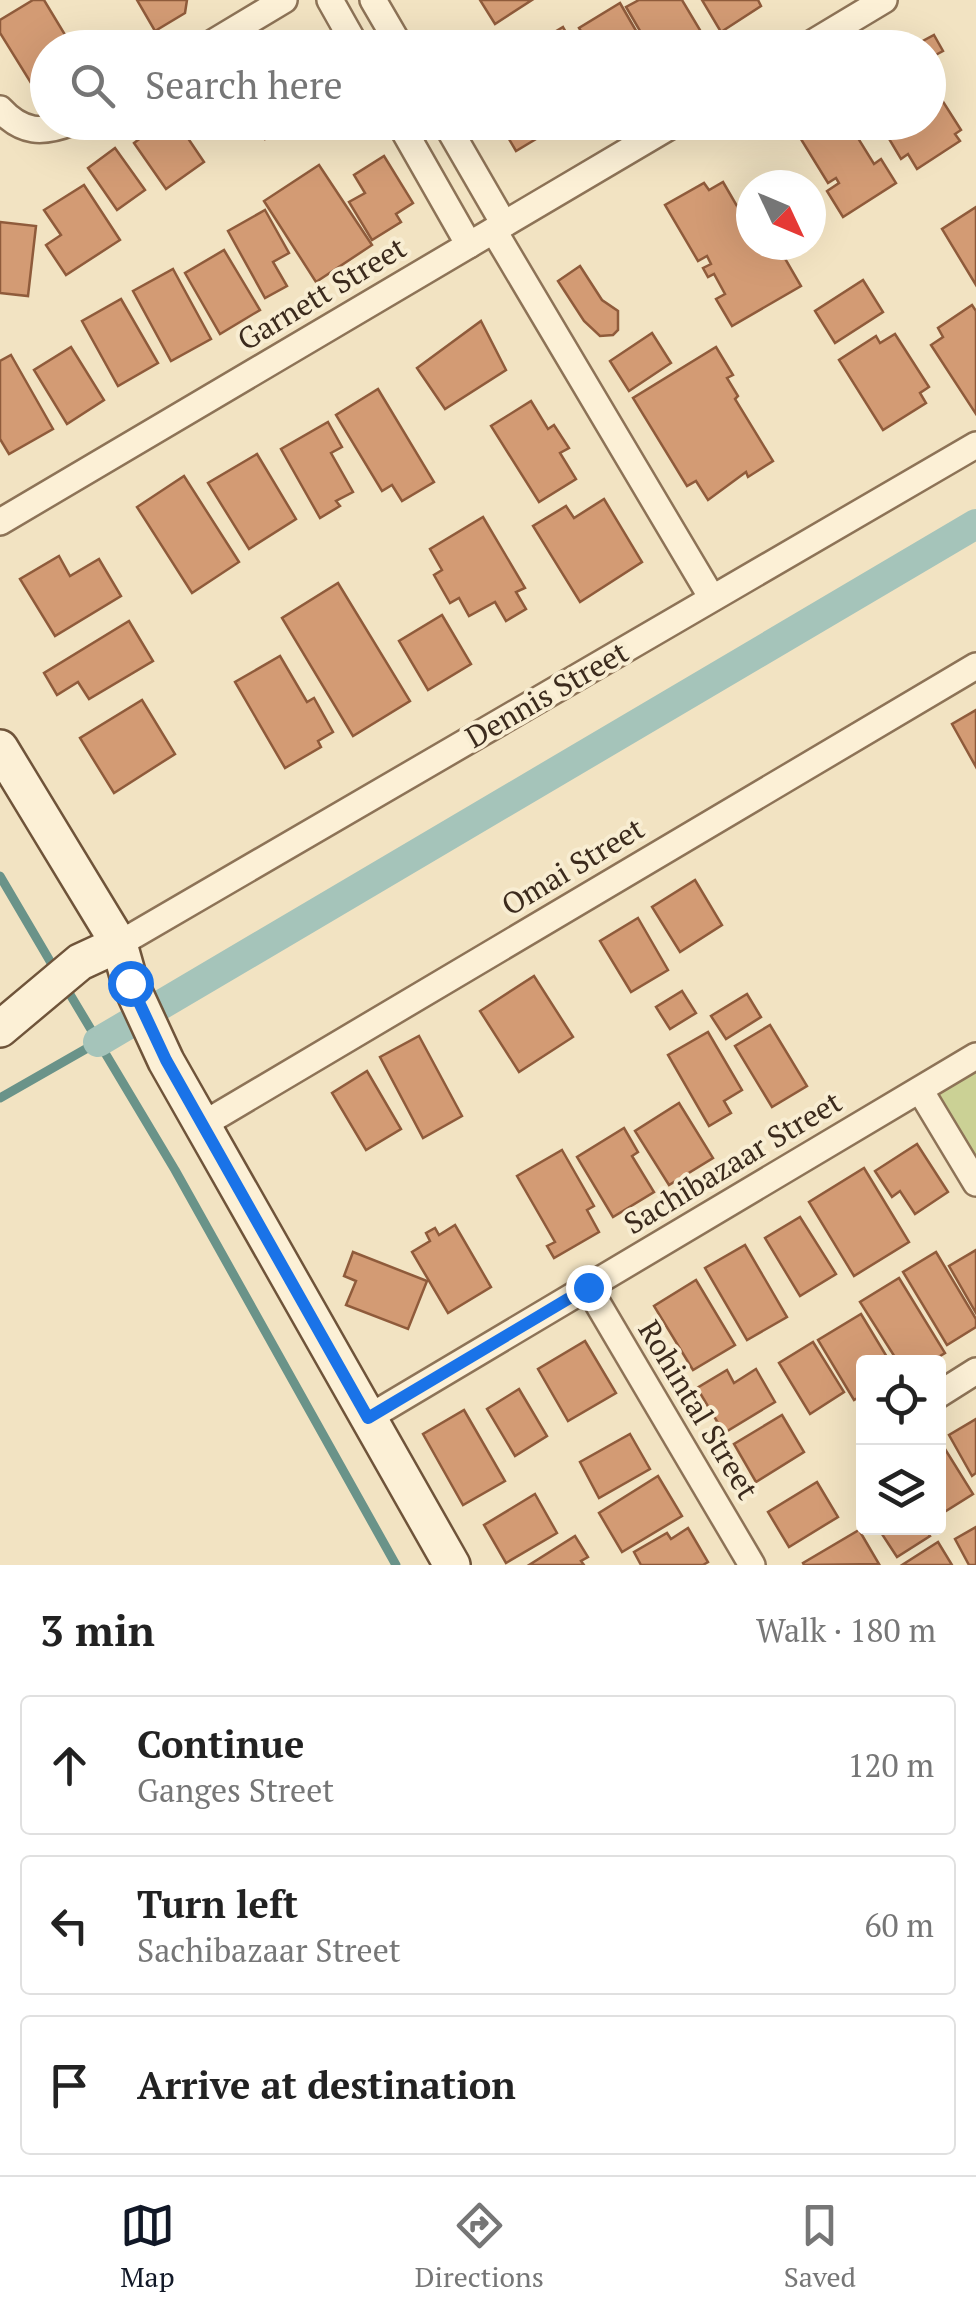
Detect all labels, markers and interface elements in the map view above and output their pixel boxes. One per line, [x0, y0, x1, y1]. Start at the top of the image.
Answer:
search box [30, 30, 946, 140]
icon: search [65, 58, 120, 113]
text: Search here [145, 60, 343, 110]
north arrow [736, 170, 826, 260]
street label: Garnett Street [230, 227, 413, 359]
street label: Dennis Street [458, 631, 635, 757]
street label: Omai Street [494, 808, 651, 924]
route start [108, 961, 154, 1007]
street label: Sachibazaar Street [616, 1081, 849, 1243]
route end [566, 1265, 612, 1311]
street label: Rohintal Street [630, 1313, 768, 1506]
map controls [856, 1355, 946, 1535]
button: locate [856, 1355, 946, 1445]
button: layers [856, 1445, 946, 1535]
text: 3 min [40, 1602, 155, 1658]
text: Walk · 180 m [756, 1609, 936, 1651]
text: Continue [137, 1719, 304, 1769]
icon: ahead [42, 1738, 97, 1793]
text: 120 m [847, 1744, 934, 1786]
text: Ganges Street [137, 1769, 334, 1811]
text: Turn left [137, 1879, 298, 1929]
icon: left [42, 1898, 97, 1953]
text: 60 m [864, 1904, 934, 1946]
text: Sachibazaar Street [137, 1929, 401, 1971]
icon: arrive [42, 2058, 97, 2113]
text: Arrive at destination [137, 2060, 516, 2110]
tab: Map [120, 2198, 175, 2295]
tab: Directions [415, 2198, 544, 2295]
tab: Saved [784, 2198, 856, 2295]

